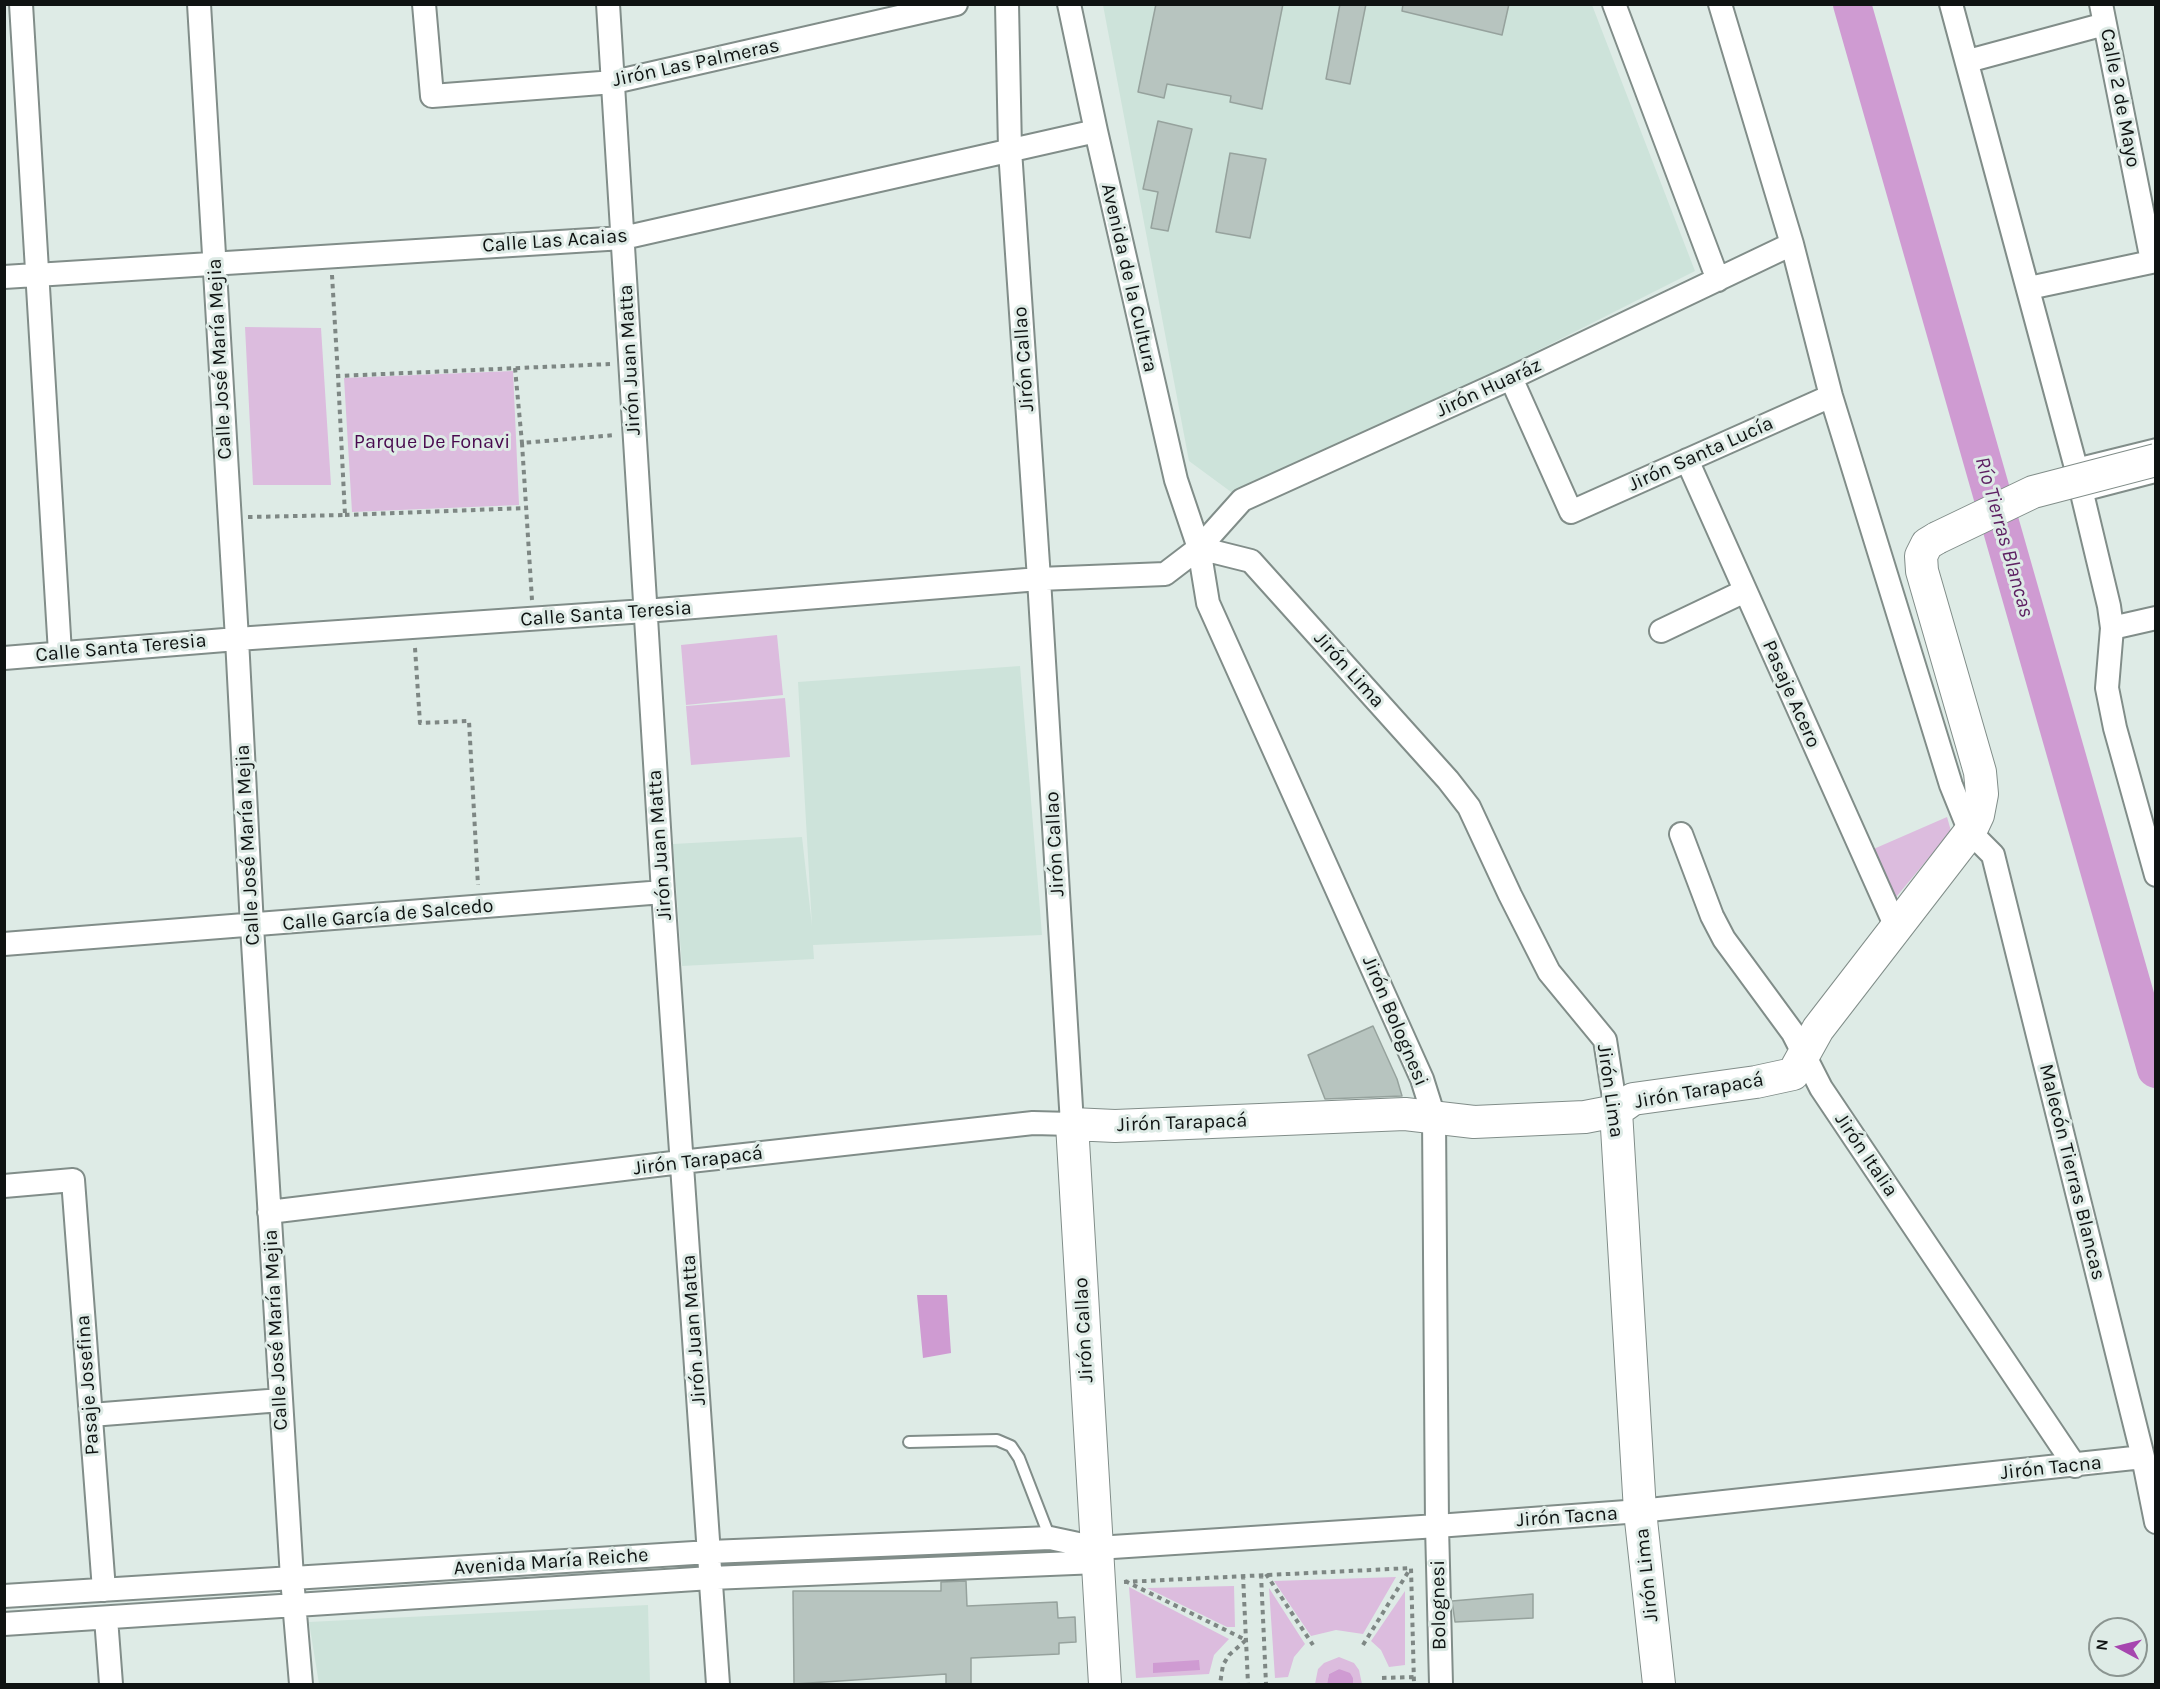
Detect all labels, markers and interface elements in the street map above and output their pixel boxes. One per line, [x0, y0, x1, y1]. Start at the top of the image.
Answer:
street label: Calle 2 de Mayo [2095, 27, 2145, 169]
street label: Jirón Las Palmeras [610, 34, 782, 92]
street label: Avenida de la Cultura [1096, 181, 1162, 375]
street label: Calle Las Acaias [482, 224, 628, 258]
street label: Calle José María Mejia [203, 258, 237, 460]
street label: Jirón Juan Matta [614, 284, 646, 436]
street label: Jirón Callao [1008, 306, 1040, 412]
street label: Jirón Huaráz [1433, 353, 1545, 423]
street label: Jirón Santa Lucía [1625, 411, 1777, 497]
park label: Parque De Fonavi [354, 430, 510, 454]
water label: Río Tierras Blancas [1969, 454, 2039, 620]
street label: Calle Santa Teresia [520, 596, 692, 632]
street label: Jirón Lima [1309, 627, 1389, 713]
street label: Calle Santa Teresia [34, 629, 208, 667]
street label: Pasaje Acero [1757, 637, 1825, 751]
street label: Calle José María Mejia [231, 744, 265, 946]
street label: Jirón Juan Matta [643, 769, 677, 921]
street label: Jirón Callao [1040, 791, 1070, 897]
street label: Calle García de Salcedo [282, 894, 494, 936]
street label: Jirón Bolognesi [1357, 952, 1433, 1090]
street label: Jirón Lima [1592, 1043, 1628, 1139]
street label: Malecón Tierras Blancas [2034, 1061, 2110, 1283]
street label: Jirón Tarapacá [1633, 1068, 1765, 1114]
street label: Jirón Tarapacá [1116, 1109, 1248, 1137]
street label: Jirón Italia [1829, 1109, 1903, 1201]
street label: Jirón Tarapacá [632, 1141, 764, 1181]
street label: Calle José María Mejia [259, 1229, 293, 1431]
street label: Jirón Juan Matta [677, 1254, 711, 1406]
street label: Jirón Callao [1069, 1277, 1099, 1383]
street label: Pasaje Josefina [71, 1314, 105, 1456]
street label: Jirón Tacna [1999, 1451, 2103, 1485]
street label: Jirón Tacna [1515, 1501, 1619, 1533]
street label: Jirón Lima [1630, 1527, 1664, 1623]
street label: Avenida María Reiche [453, 1543, 649, 1581]
street label: Bolognesi [1426, 1560, 1452, 1650]
north arrow [2088, 1617, 2148, 1677]
text: N [2091, 1638, 2112, 1652]

